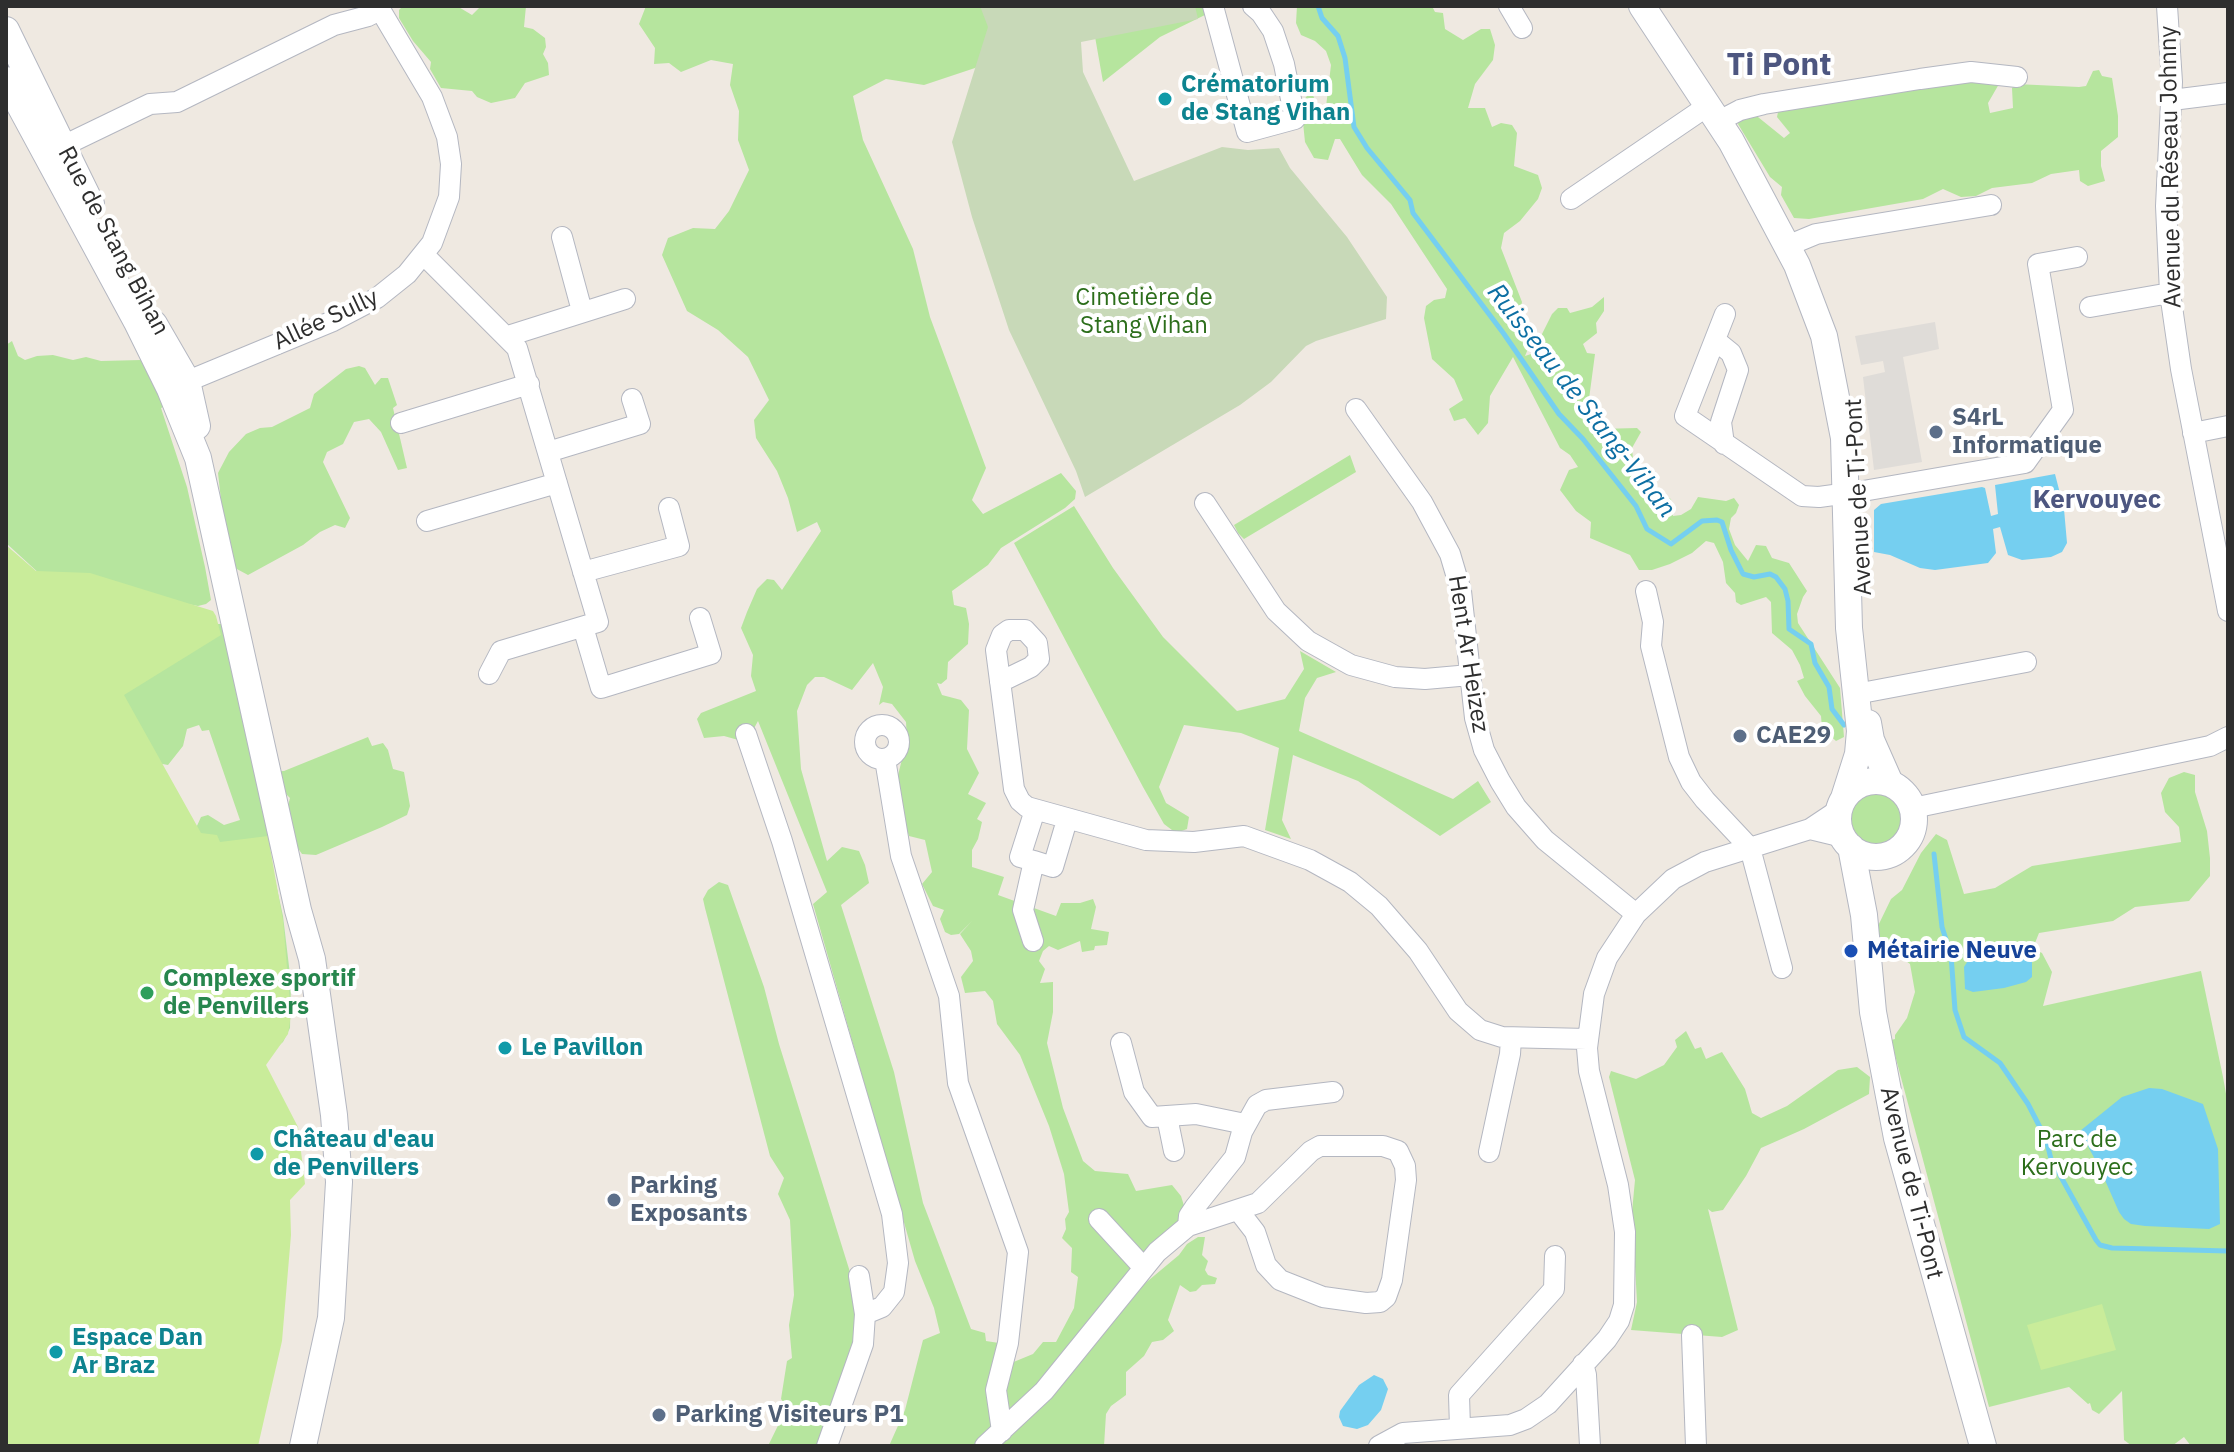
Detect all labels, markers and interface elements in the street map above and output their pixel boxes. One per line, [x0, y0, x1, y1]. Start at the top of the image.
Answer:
street label: Avenue du Réseau Johnny [2154, 26, 2188, 308]
district label: Ti Pont [1726, 47, 1832, 85]
place label: Crématorium de Stang Vihan [1181, 71, 1350, 127]
marker: Crématorium de Stang Vihan [1156, 90, 1174, 108]
street label: Rue de Stang Bihan [51, 142, 175, 340]
water label: Ruisseau de Stang-Vihan [1480, 278, 1682, 524]
street label: Allée Sully [269, 283, 383, 357]
park label: Cimetière de Stang Vihan [1075, 284, 1213, 340]
street label: Avenue de Ti-Pont [1839, 398, 1879, 596]
place label: S4rL Informatique [1952, 404, 2102, 460]
marker: S4rL Informatique [1927, 423, 1945, 441]
district label: Kervouyec [2033, 484, 2161, 516]
street label: Hent Ar Heizez [1441, 573, 1495, 735]
place label: CAE29 [1756, 722, 1831, 750]
marker: CAE29 [1731, 727, 1749, 745]
place label: Métairie Neuve [1867, 937, 2037, 965]
marker: Métairie Neuve [1842, 942, 1860, 960]
place label: Complexe sportif de Penvillers [163, 965, 356, 1021]
marker: Complexe sportif de Penvillers [138, 984, 156, 1002]
place label: Le Pavillon [521, 1034, 643, 1062]
marker: Le Pavillon [496, 1039, 514, 1057]
street label: Avenue de Ti-Pont [1873, 1084, 1949, 1282]
place label: Château d'eau de Penvillers [273, 1126, 435, 1182]
park label: Parc de Kervouyec [2021, 1126, 2133, 1182]
marker: Château d'eau de Penvillers [248, 1145, 266, 1163]
place label: Parking Exposants [630, 1172, 747, 1228]
marker: Parking Exposants [605, 1191, 623, 1209]
place label: Espace Dan Ar Braz [72, 1324, 203, 1380]
marker: Espace Dan Ar Braz [47, 1343, 65, 1361]
place label: Parking Visiteurs P1 [675, 1401, 904, 1429]
marker: Parking Visiteurs P1 [650, 1406, 668, 1424]

